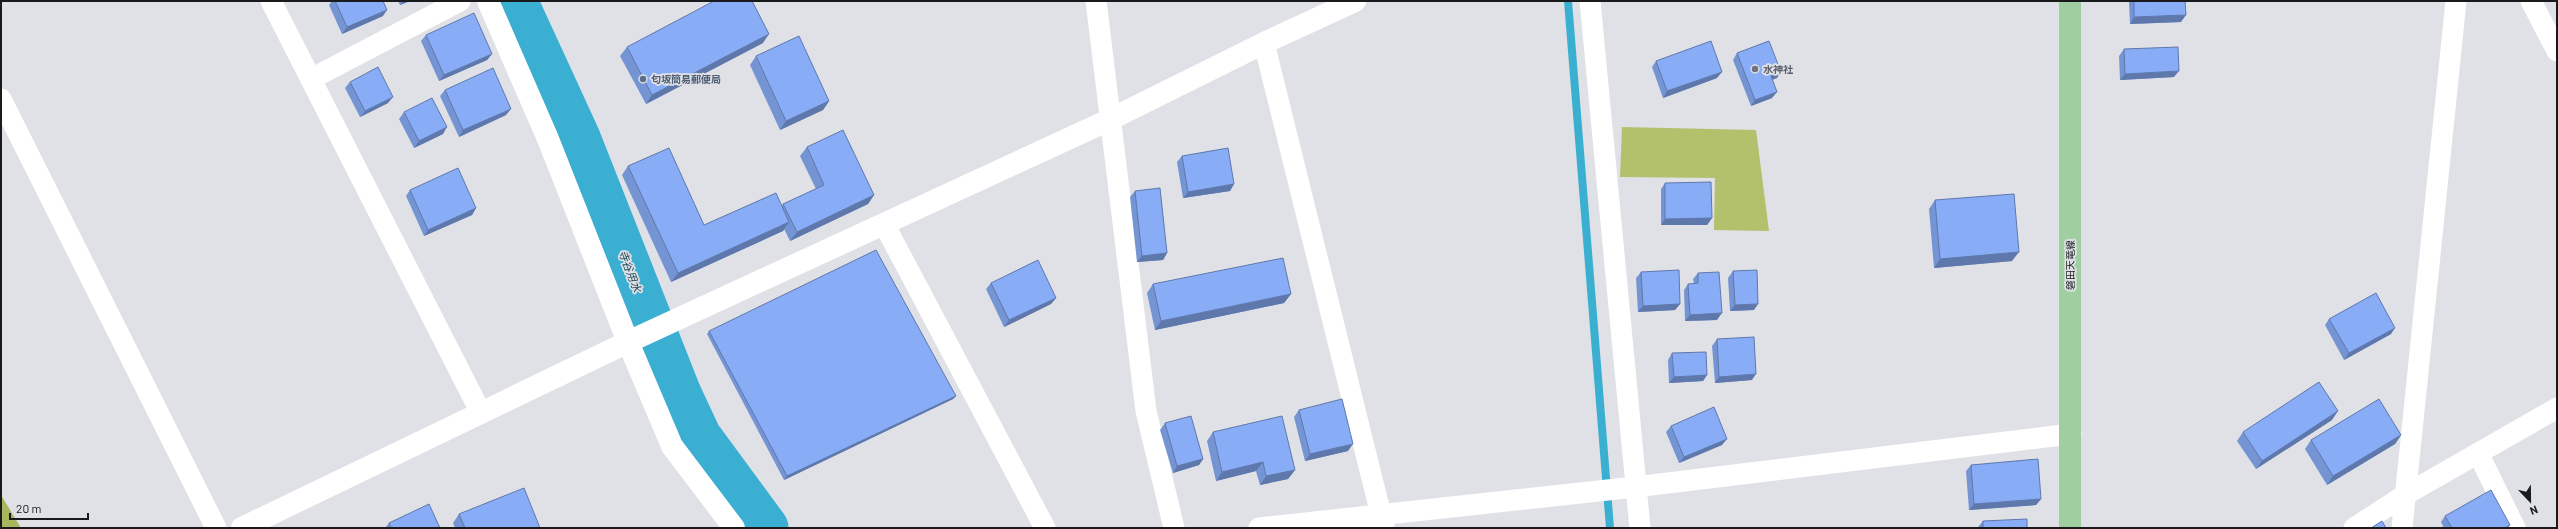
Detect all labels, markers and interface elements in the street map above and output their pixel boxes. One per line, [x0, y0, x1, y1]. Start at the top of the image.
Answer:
place label: 水神社 [1763, 63, 1794, 75]
marker: 水神社 [1750, 64, 1760, 74]
place label: 匂坂簡易郵便局 [651, 73, 721, 85]
marker: 匂坂簡易郵便局 [638, 74, 648, 84]
street label: 磐田天竜線 [2064, 240, 2076, 290]
water label: 寺谷用水 [617, 248, 645, 295]
north arrow [2510, 481, 2550, 521]
scale bar [10, 495, 88, 521]
text: 20 m [16, 501, 42, 515]
text: N [2528, 503, 2540, 518]

